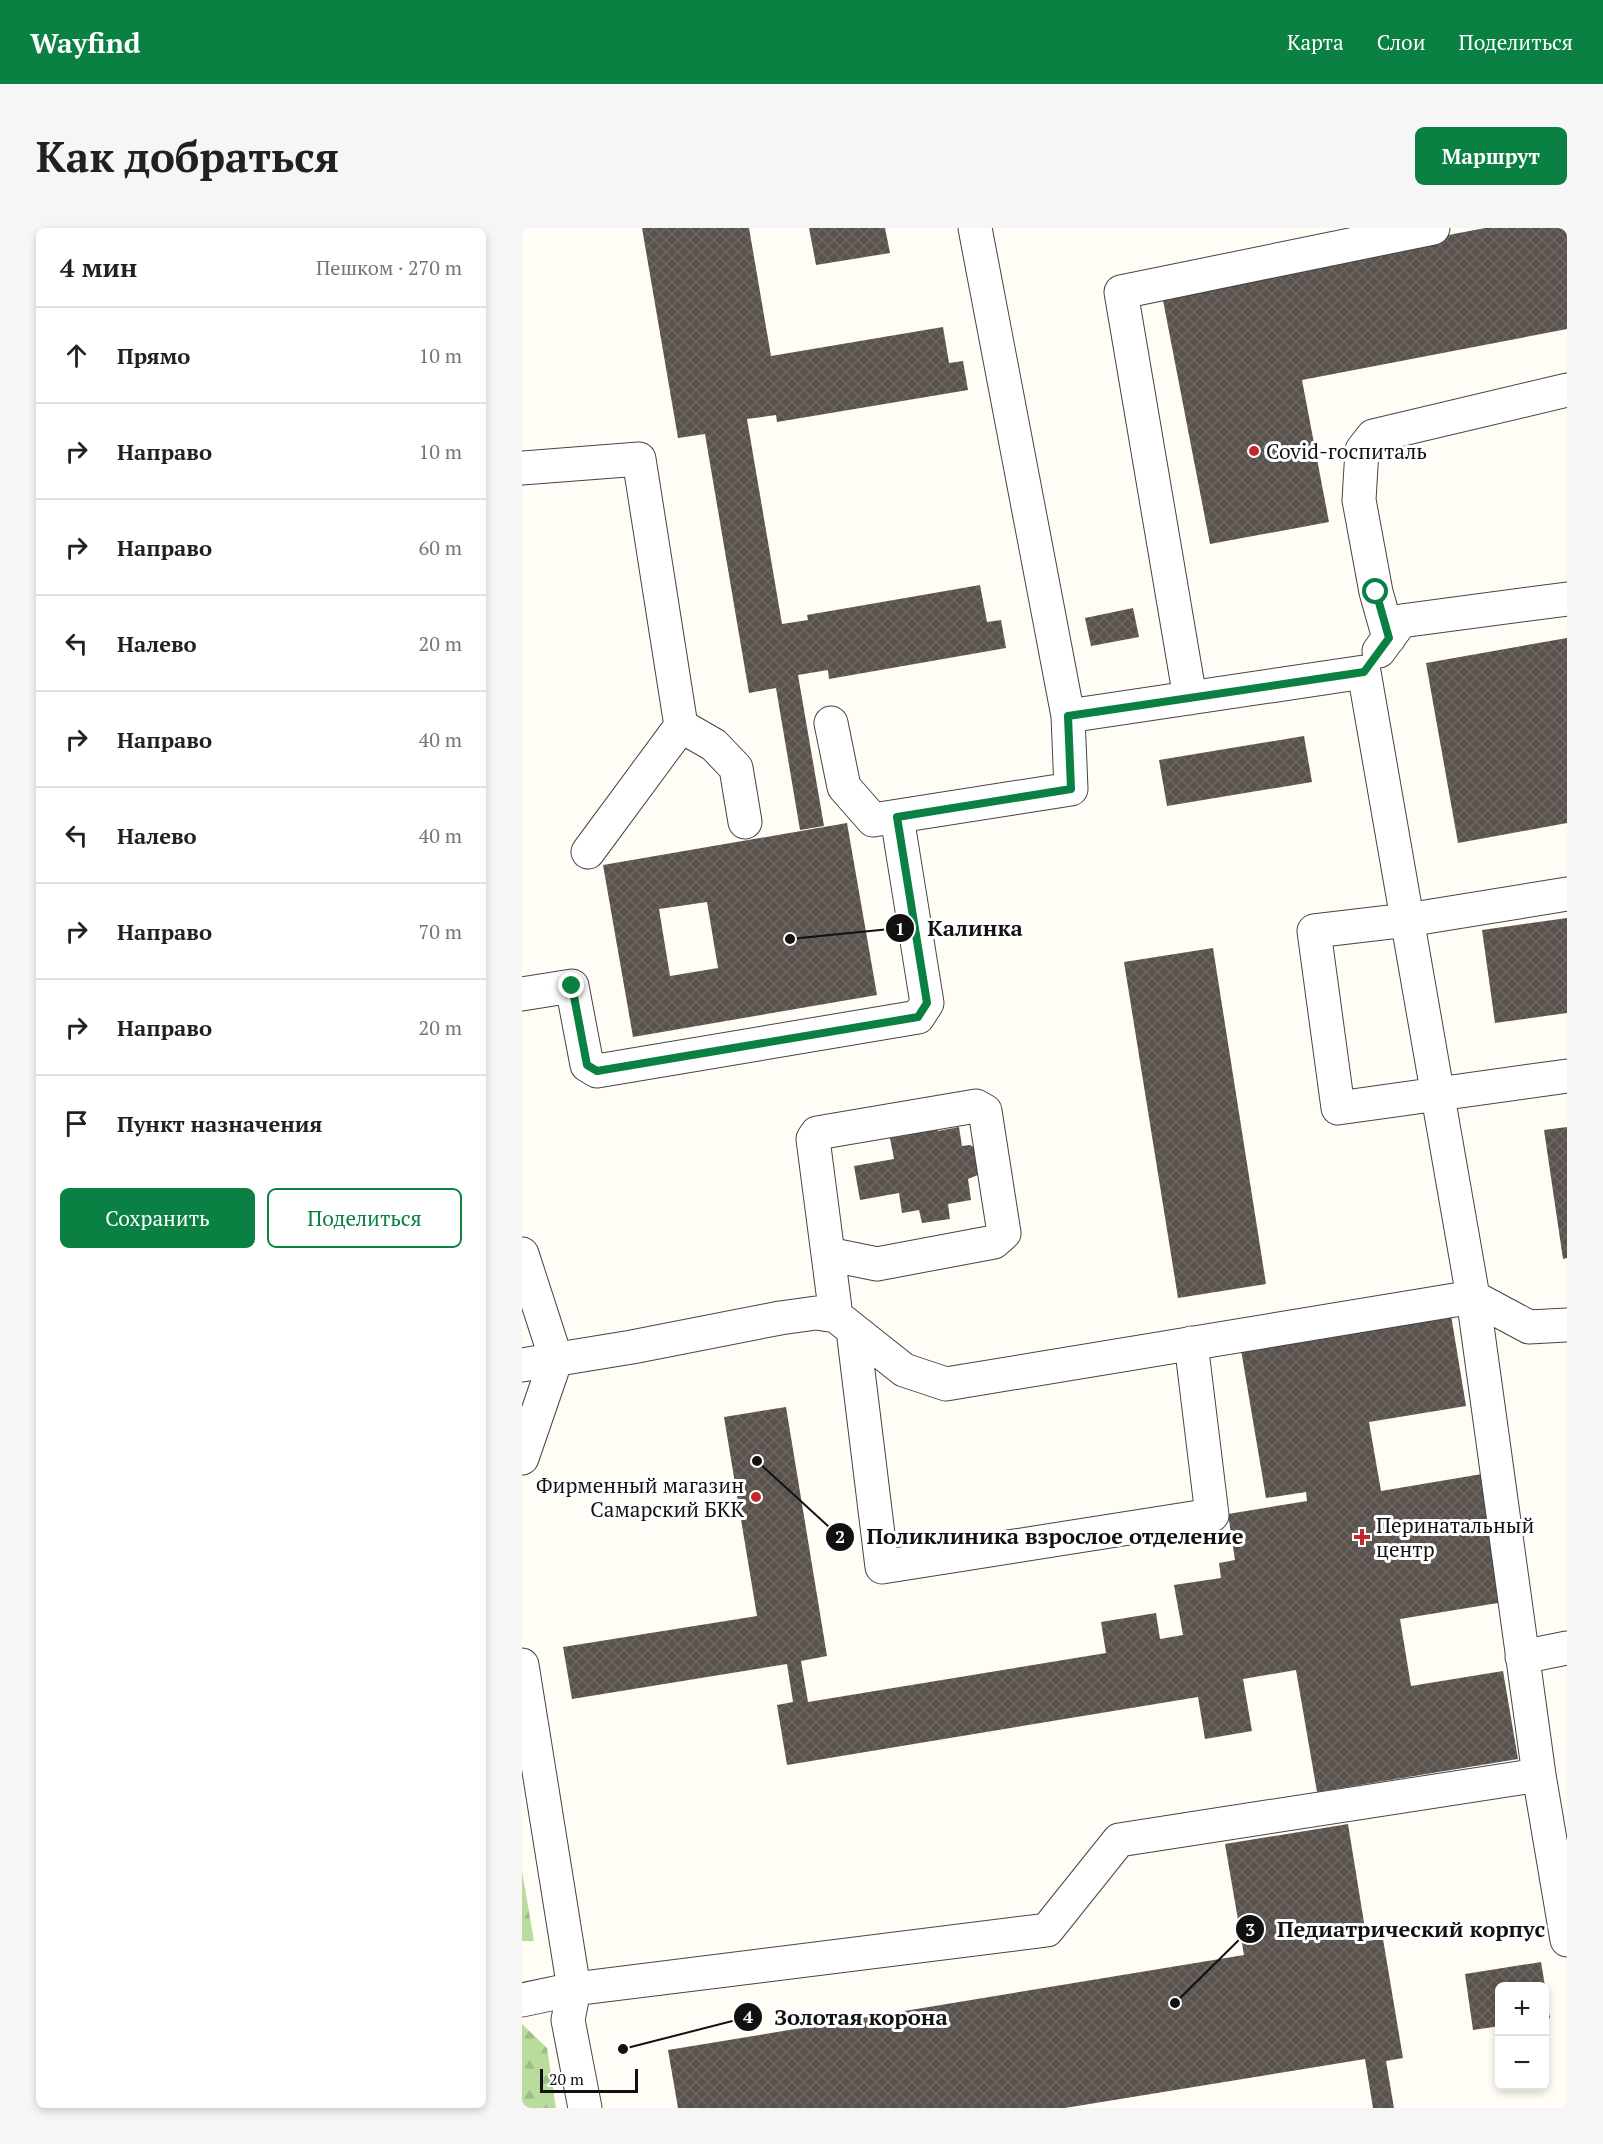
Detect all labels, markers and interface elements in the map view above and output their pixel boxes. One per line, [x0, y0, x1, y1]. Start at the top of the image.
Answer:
text: Wayfind [30, 24, 141, 61]
text: Карта [1287, 28, 1344, 56]
text: Слои [1377, 28, 1426, 56]
text: Поделиться [1459, 28, 1573, 56]
button: Маршрут [1415, 127, 1567, 185]
text: Как добраться [36, 128, 339, 184]
text: 4 мин [60, 250, 137, 284]
text: Пешком · 270 m [316, 254, 462, 281]
icon: ahead [60, 339, 93, 372]
text: Прямо [117, 341, 190, 370]
text: 10 m [419, 342, 462, 369]
icon: right [60, 435, 93, 468]
text: Направо [117, 437, 212, 466]
place label: Covid-госпиталь [1266, 437, 1427, 465]
text: 10 m [419, 438, 462, 465]
marker: Covid-госпиталь [1247, 444, 1261, 458]
icon: right [60, 531, 93, 564]
text: Направо [117, 533, 212, 562]
text: 60 m [419, 534, 462, 561]
route start [1362, 578, 1388, 604]
icon: left [60, 627, 93, 660]
text: Налево [117, 629, 197, 658]
text: 20 m [419, 630, 462, 657]
icon: right [60, 723, 93, 756]
text: Направо [117, 725, 212, 754]
text: 40 m [419, 726, 462, 753]
icon: left [60, 819, 93, 852]
text: Налево [117, 821, 197, 850]
text: 40 m [419, 822, 462, 849]
callout: Калинка [885, 908, 1034, 948]
text: Калинка [927, 913, 1023, 942]
icon: right [60, 915, 93, 948]
text: 1 [895, 916, 905, 940]
text: Направо [117, 917, 212, 946]
text: 70 m [419, 918, 462, 945]
route end [558, 972, 584, 998]
icon: right [60, 1011, 93, 1044]
text: Направо [117, 1013, 212, 1042]
text: 20 m [419, 1014, 462, 1041]
icon: arrive [60, 1107, 93, 1140]
text: Пункт назначения [117, 1109, 322, 1138]
button: Сохранить [60, 1188, 255, 1248]
button: Поделиться [267, 1188, 462, 1248]
place label: Фирменный магазин Самарский БКК [536, 1471, 744, 1523]
marker: Фирменный магазин Самарский БКК [749, 1490, 763, 1504]
place label: Перинатальный центр [1376, 1511, 1534, 1563]
callout: Поликлиника взрослое отделение [825, 1517, 1256, 1557]
text: Поликлиника взрослое отделение [866, 1521, 1244, 1550]
text: 2 [835, 1524, 845, 1548]
marker: Перинатальный центр [1353, 1528, 1371, 1546]
callout: Педиатрический корпус [1235, 1909, 1558, 1949]
text: Педиатрический корпус [1277, 1914, 1545, 1943]
text: 3 [1245, 1917, 1255, 1941]
map controls [1495, 1982, 1549, 2090]
button: + [1495, 1982, 1549, 2036]
callout: Золотая корона [733, 1997, 960, 2037]
text: Золотая корона [774, 2002, 948, 2031]
text: 4 [743, 2004, 754, 2028]
button: − [1495, 2036, 1549, 2090]
scale bar [540, 2066, 638, 2094]
text: 20 m [549, 2068, 584, 2090]

